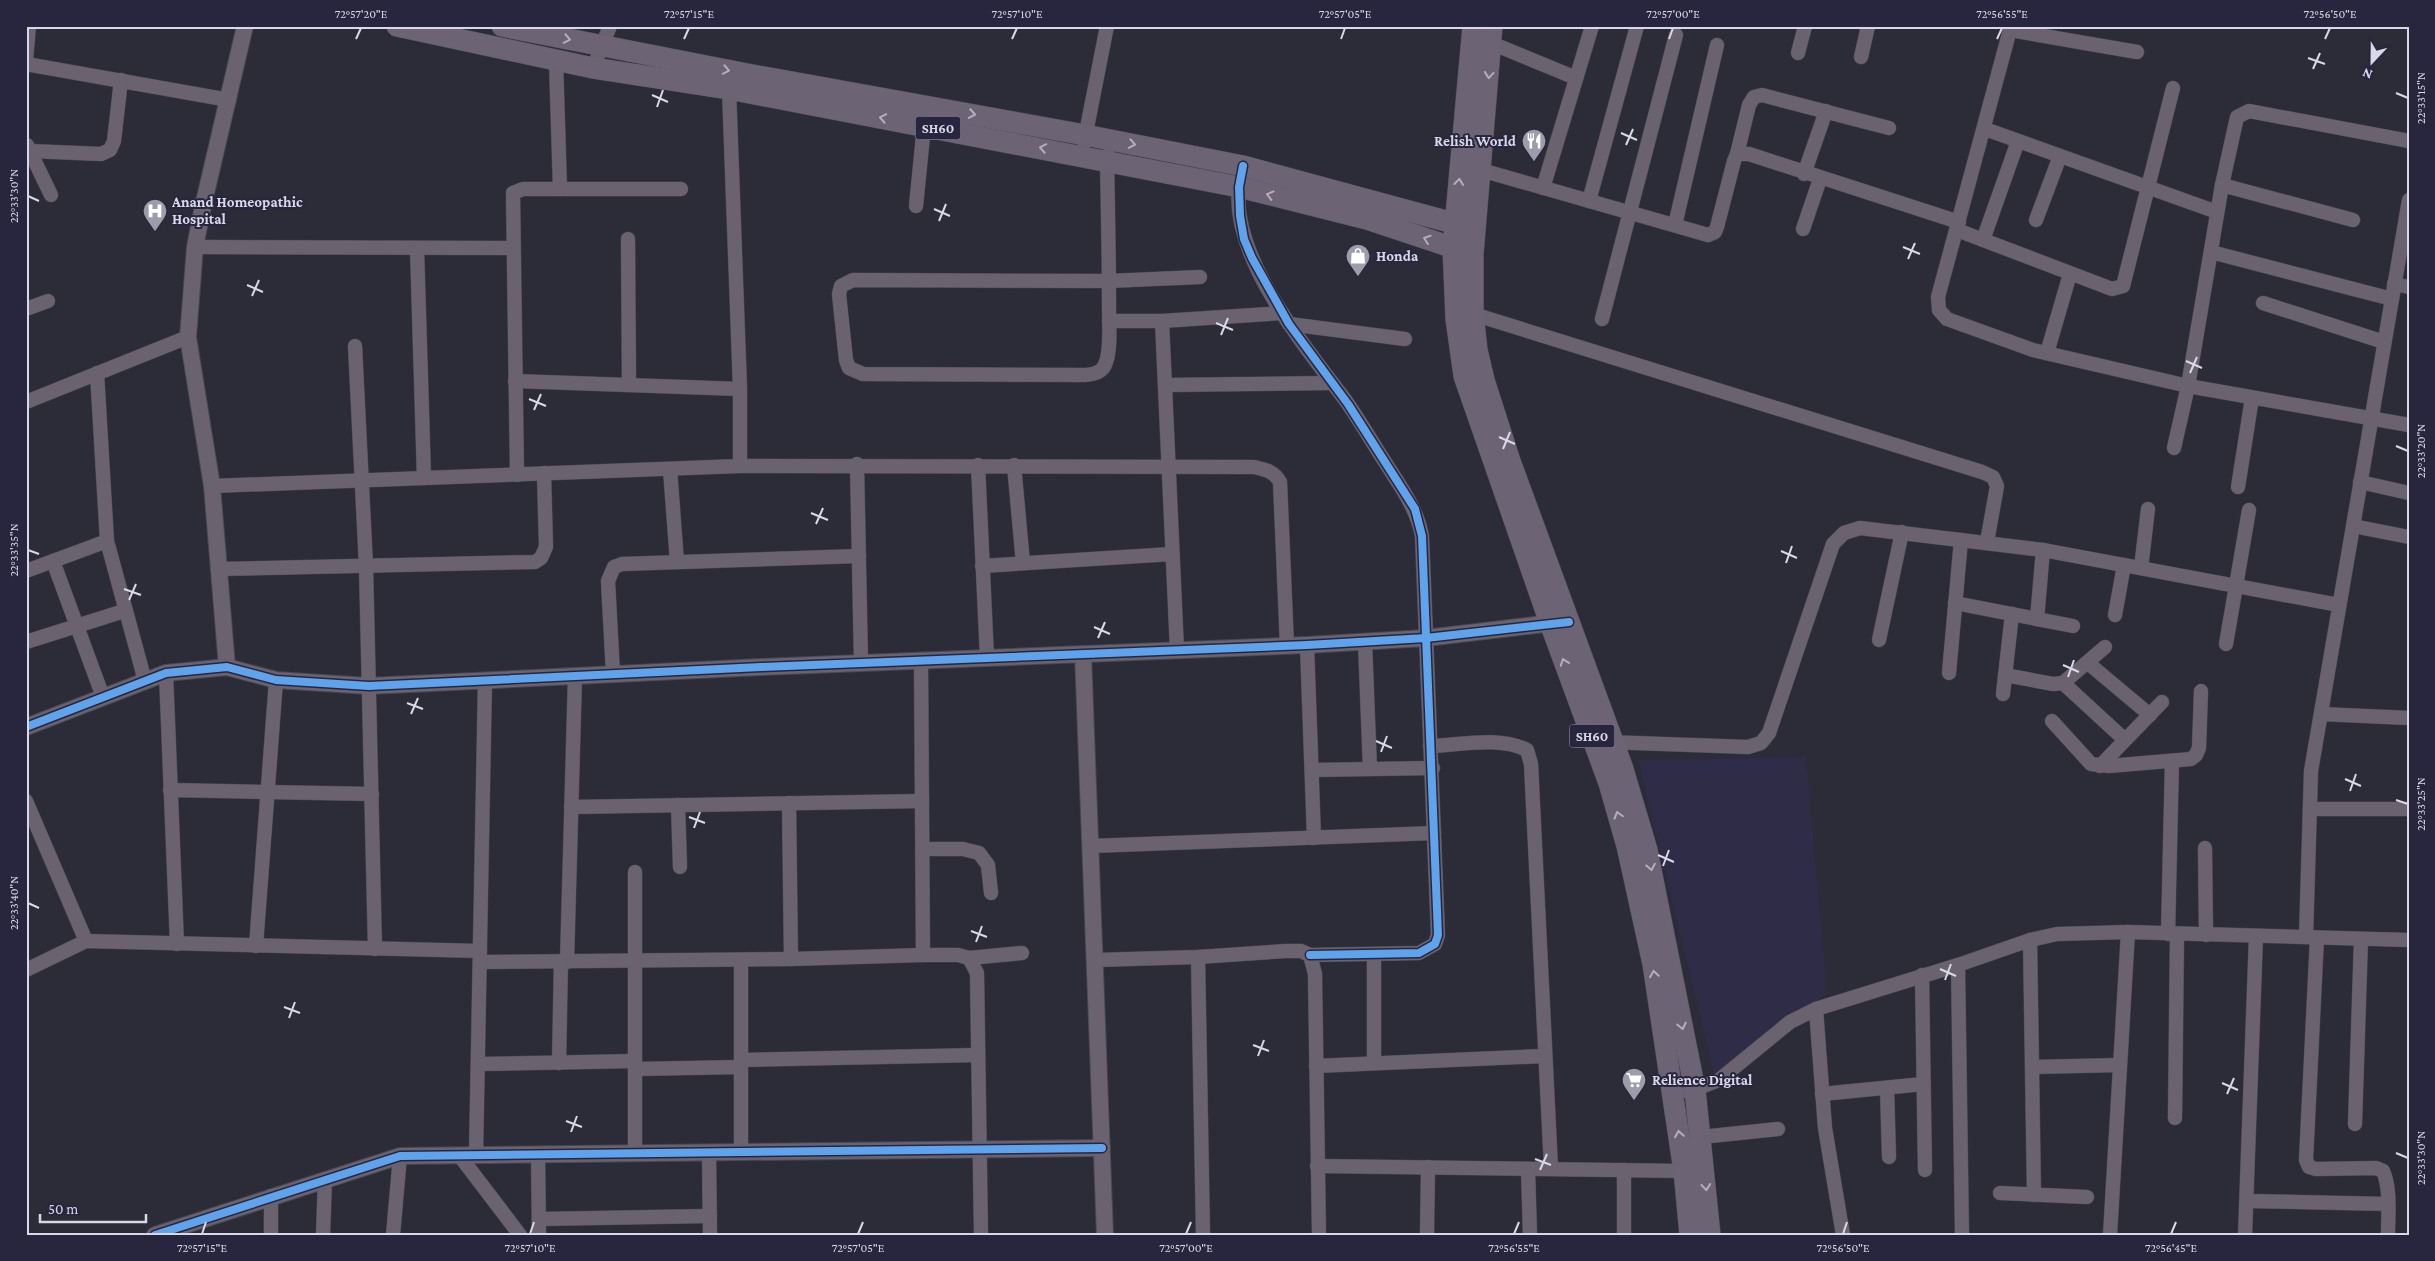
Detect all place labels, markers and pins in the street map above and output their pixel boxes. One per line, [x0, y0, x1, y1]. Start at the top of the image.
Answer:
restaurant icon: Relish World [1521, 128, 1547, 162]
place label: Relish World [1434, 133, 1517, 149]
place label: Anand Homeopathic Hospital [171, 194, 303, 227]
hospital icon: Anand Homeopathic Hospital [142, 198, 168, 232]
shop icon: Honda [1345, 243, 1371, 277]
place label: Honda [1376, 248, 1419, 264]
supermarket icon: Relience Digital [1621, 1067, 1647, 1101]
place label: Relience Digital [1652, 1072, 1753, 1088]

